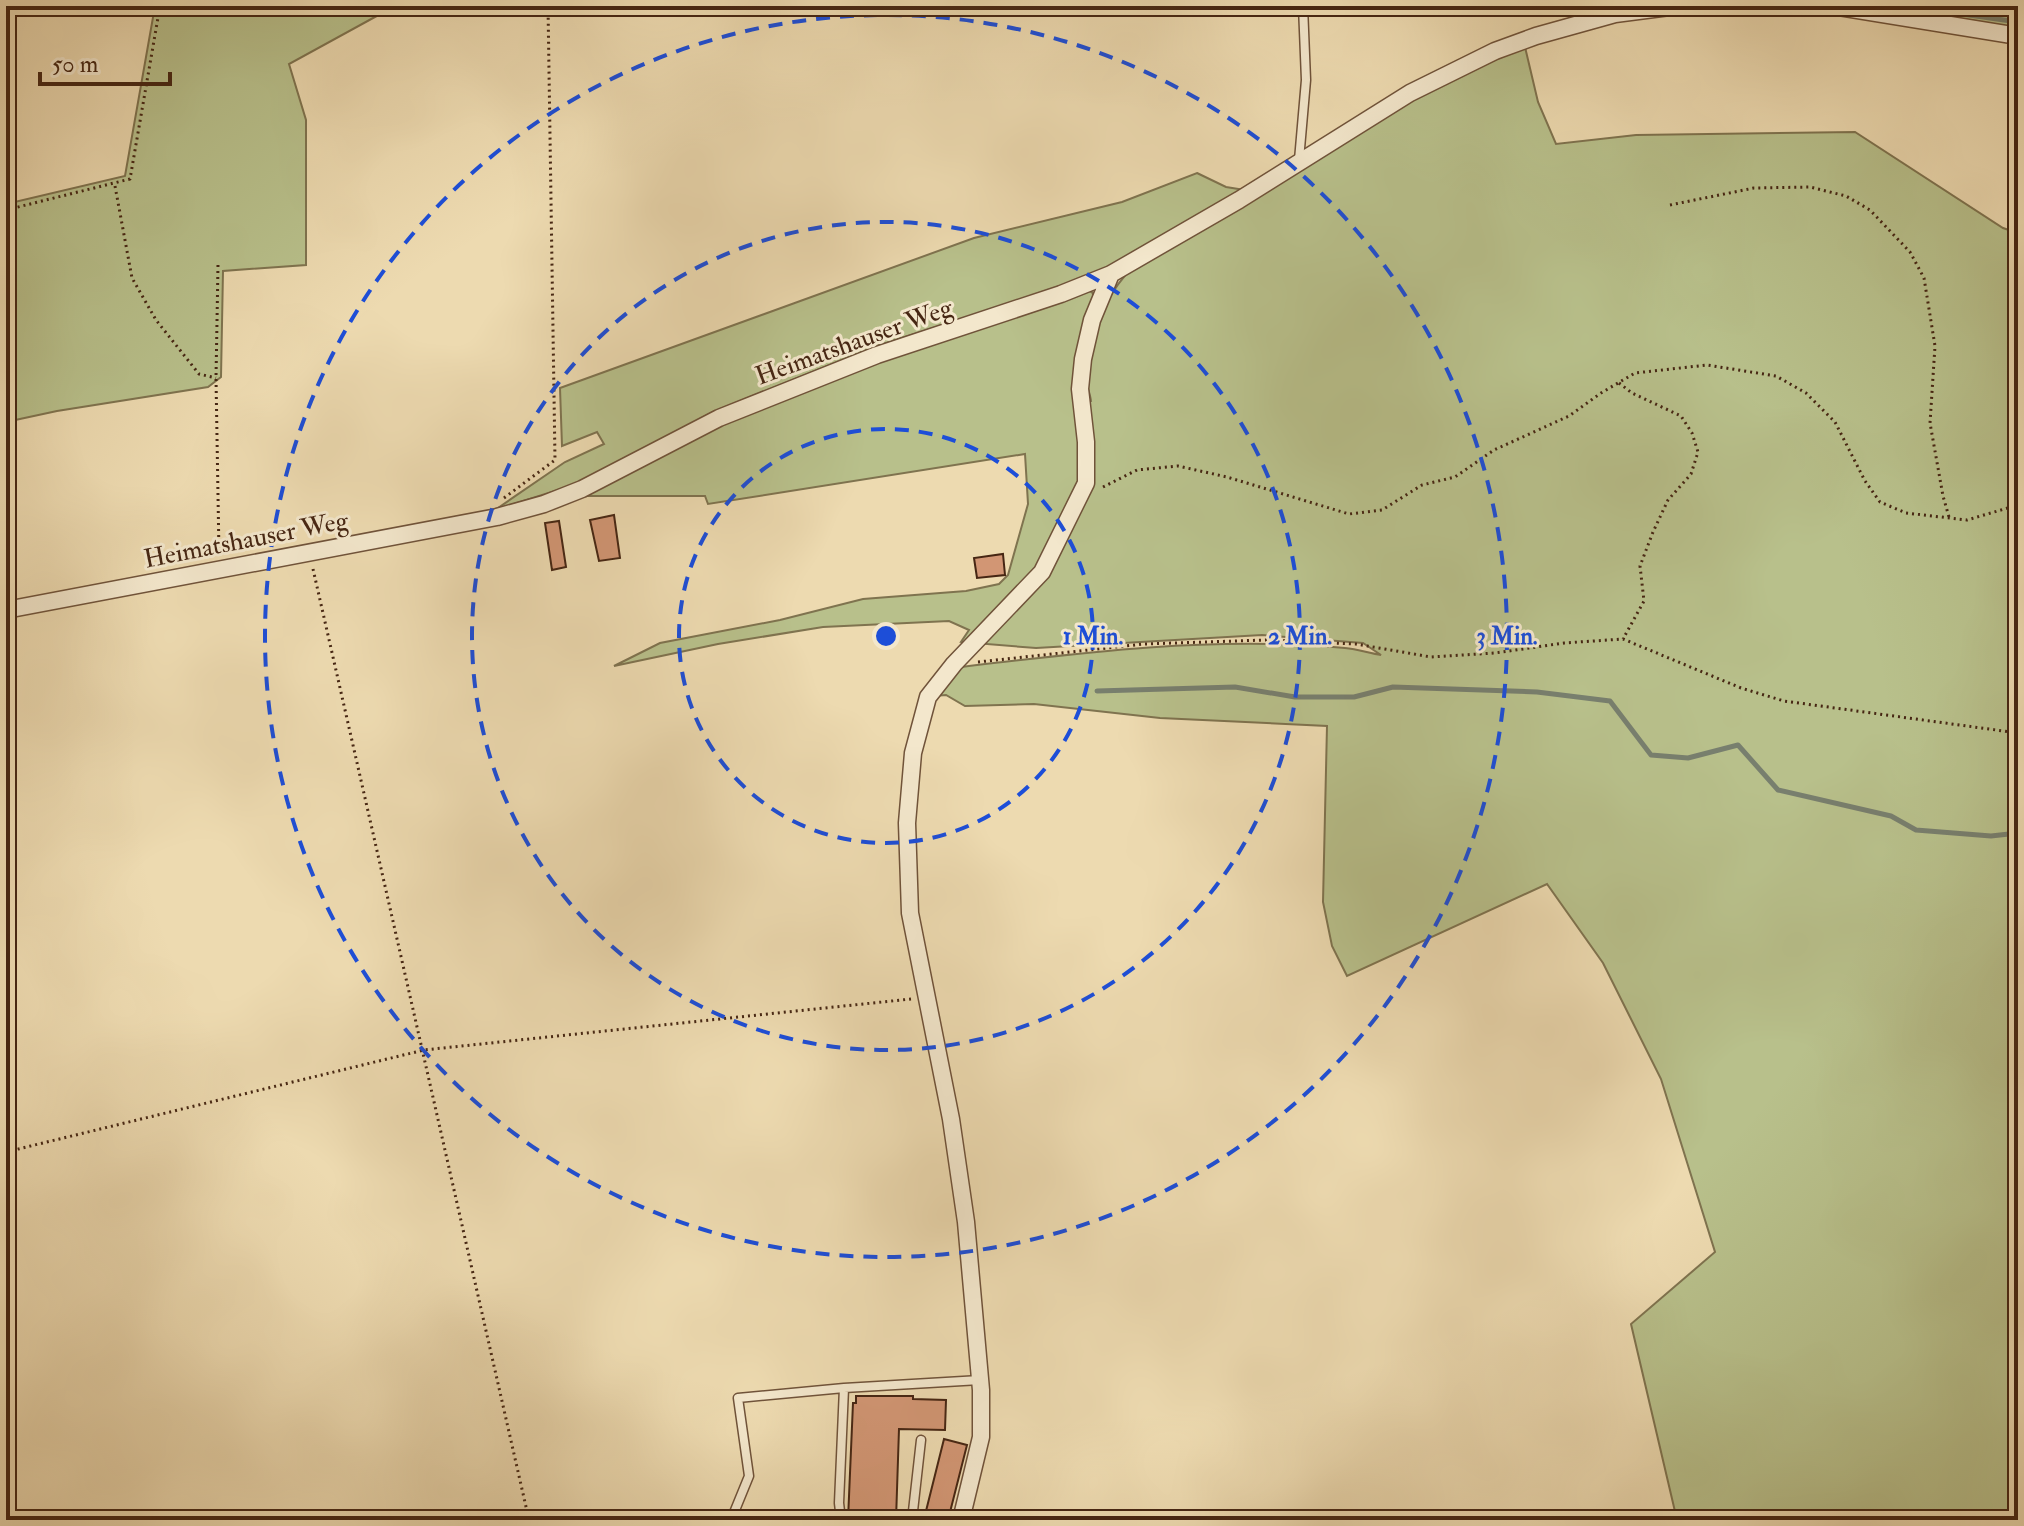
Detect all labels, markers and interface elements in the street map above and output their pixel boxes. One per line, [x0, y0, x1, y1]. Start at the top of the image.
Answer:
scale bar [40, 36, 170, 86]
text: 50 m [52, 49, 99, 80]
street label: Heimatshauser Weg [751, 291, 958, 393]
street label: Heimatshauser Weg [141, 504, 352, 575]
text: 1 Min. [1063, 621, 1123, 652]
text: 2 Min. [1268, 621, 1332, 652]
text: 3 Min. [1477, 621, 1538, 652]
centre of rings [872, 622, 900, 650]

